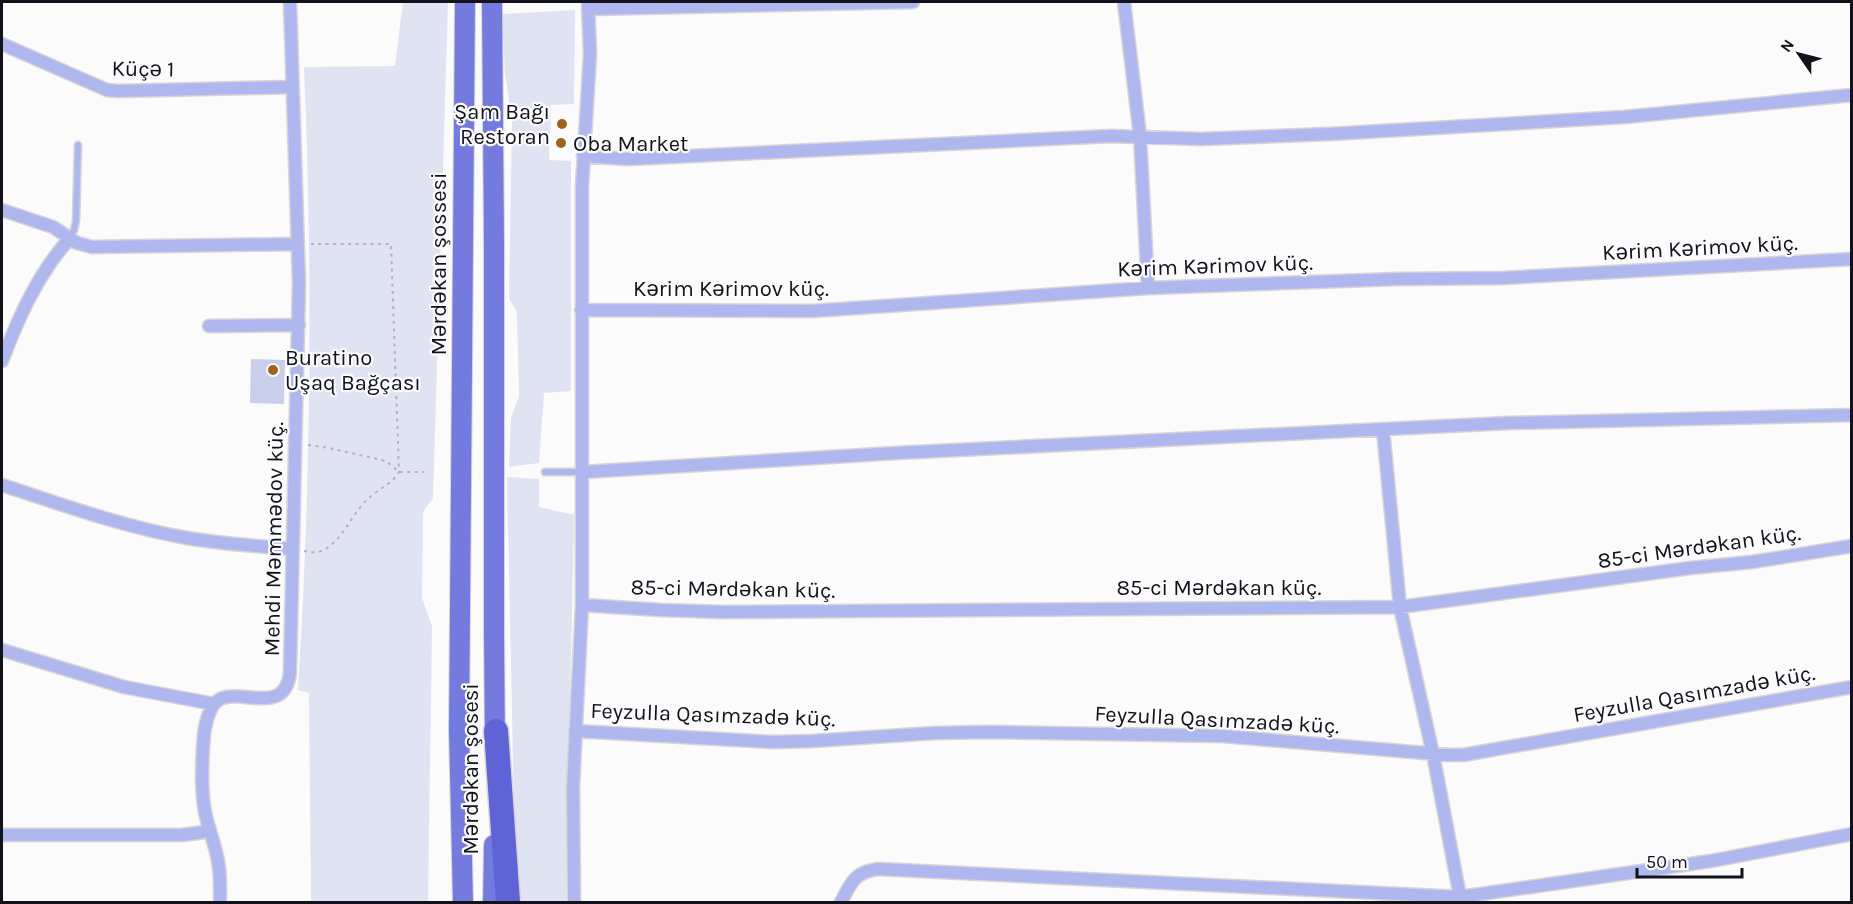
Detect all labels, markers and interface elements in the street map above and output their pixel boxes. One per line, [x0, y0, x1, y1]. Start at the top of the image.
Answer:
north arrow [1769, 24, 1829, 84]
text: N [1776, 36, 1798, 56]
street label: Küçə 1 [111, 55, 175, 83]
place label: Şam Bağı Restoran [454, 99, 550, 150]
marker: Şam Bağı Restoran [555, 117, 569, 131]
place label: Oba Market [573, 131, 688, 157]
marker: Oba Market [554, 136, 568, 150]
street label: Mərdəkan şossesi [426, 172, 452, 356]
street label: Kərim Kərimov küç. [1602, 230, 1799, 266]
street label: Kərim Kərimov küç. [1117, 250, 1313, 282]
street label: Kərim Kərimov küç. [633, 276, 829, 302]
place label: Buratino Uşaq Bağçası [285, 345, 421, 396]
marker: Buratino Uşaq Bağçası [266, 363, 280, 377]
street label: Mehdi Məmmədov küç. [259, 421, 289, 657]
street label: 85-ci Mərdəkan küç. [1596, 520, 1802, 574]
street label: 85-ci Mərdəkan küç. [630, 574, 836, 604]
street label: 85-ci Mərdəkan küç. [1117, 575, 1321, 601]
street label: Feyzulla Qasımzadə küç. [1571, 660, 1817, 728]
street label: Mərdəkan şosesi [458, 683, 484, 855]
street label: Feyzulla Qasımzadə küç. [590, 698, 836, 732]
street label: Feyzulla Qasımzadə küç. [1094, 701, 1340, 739]
scale bar [1637, 841, 1742, 879]
text: 50 m [1646, 851, 1688, 873]

